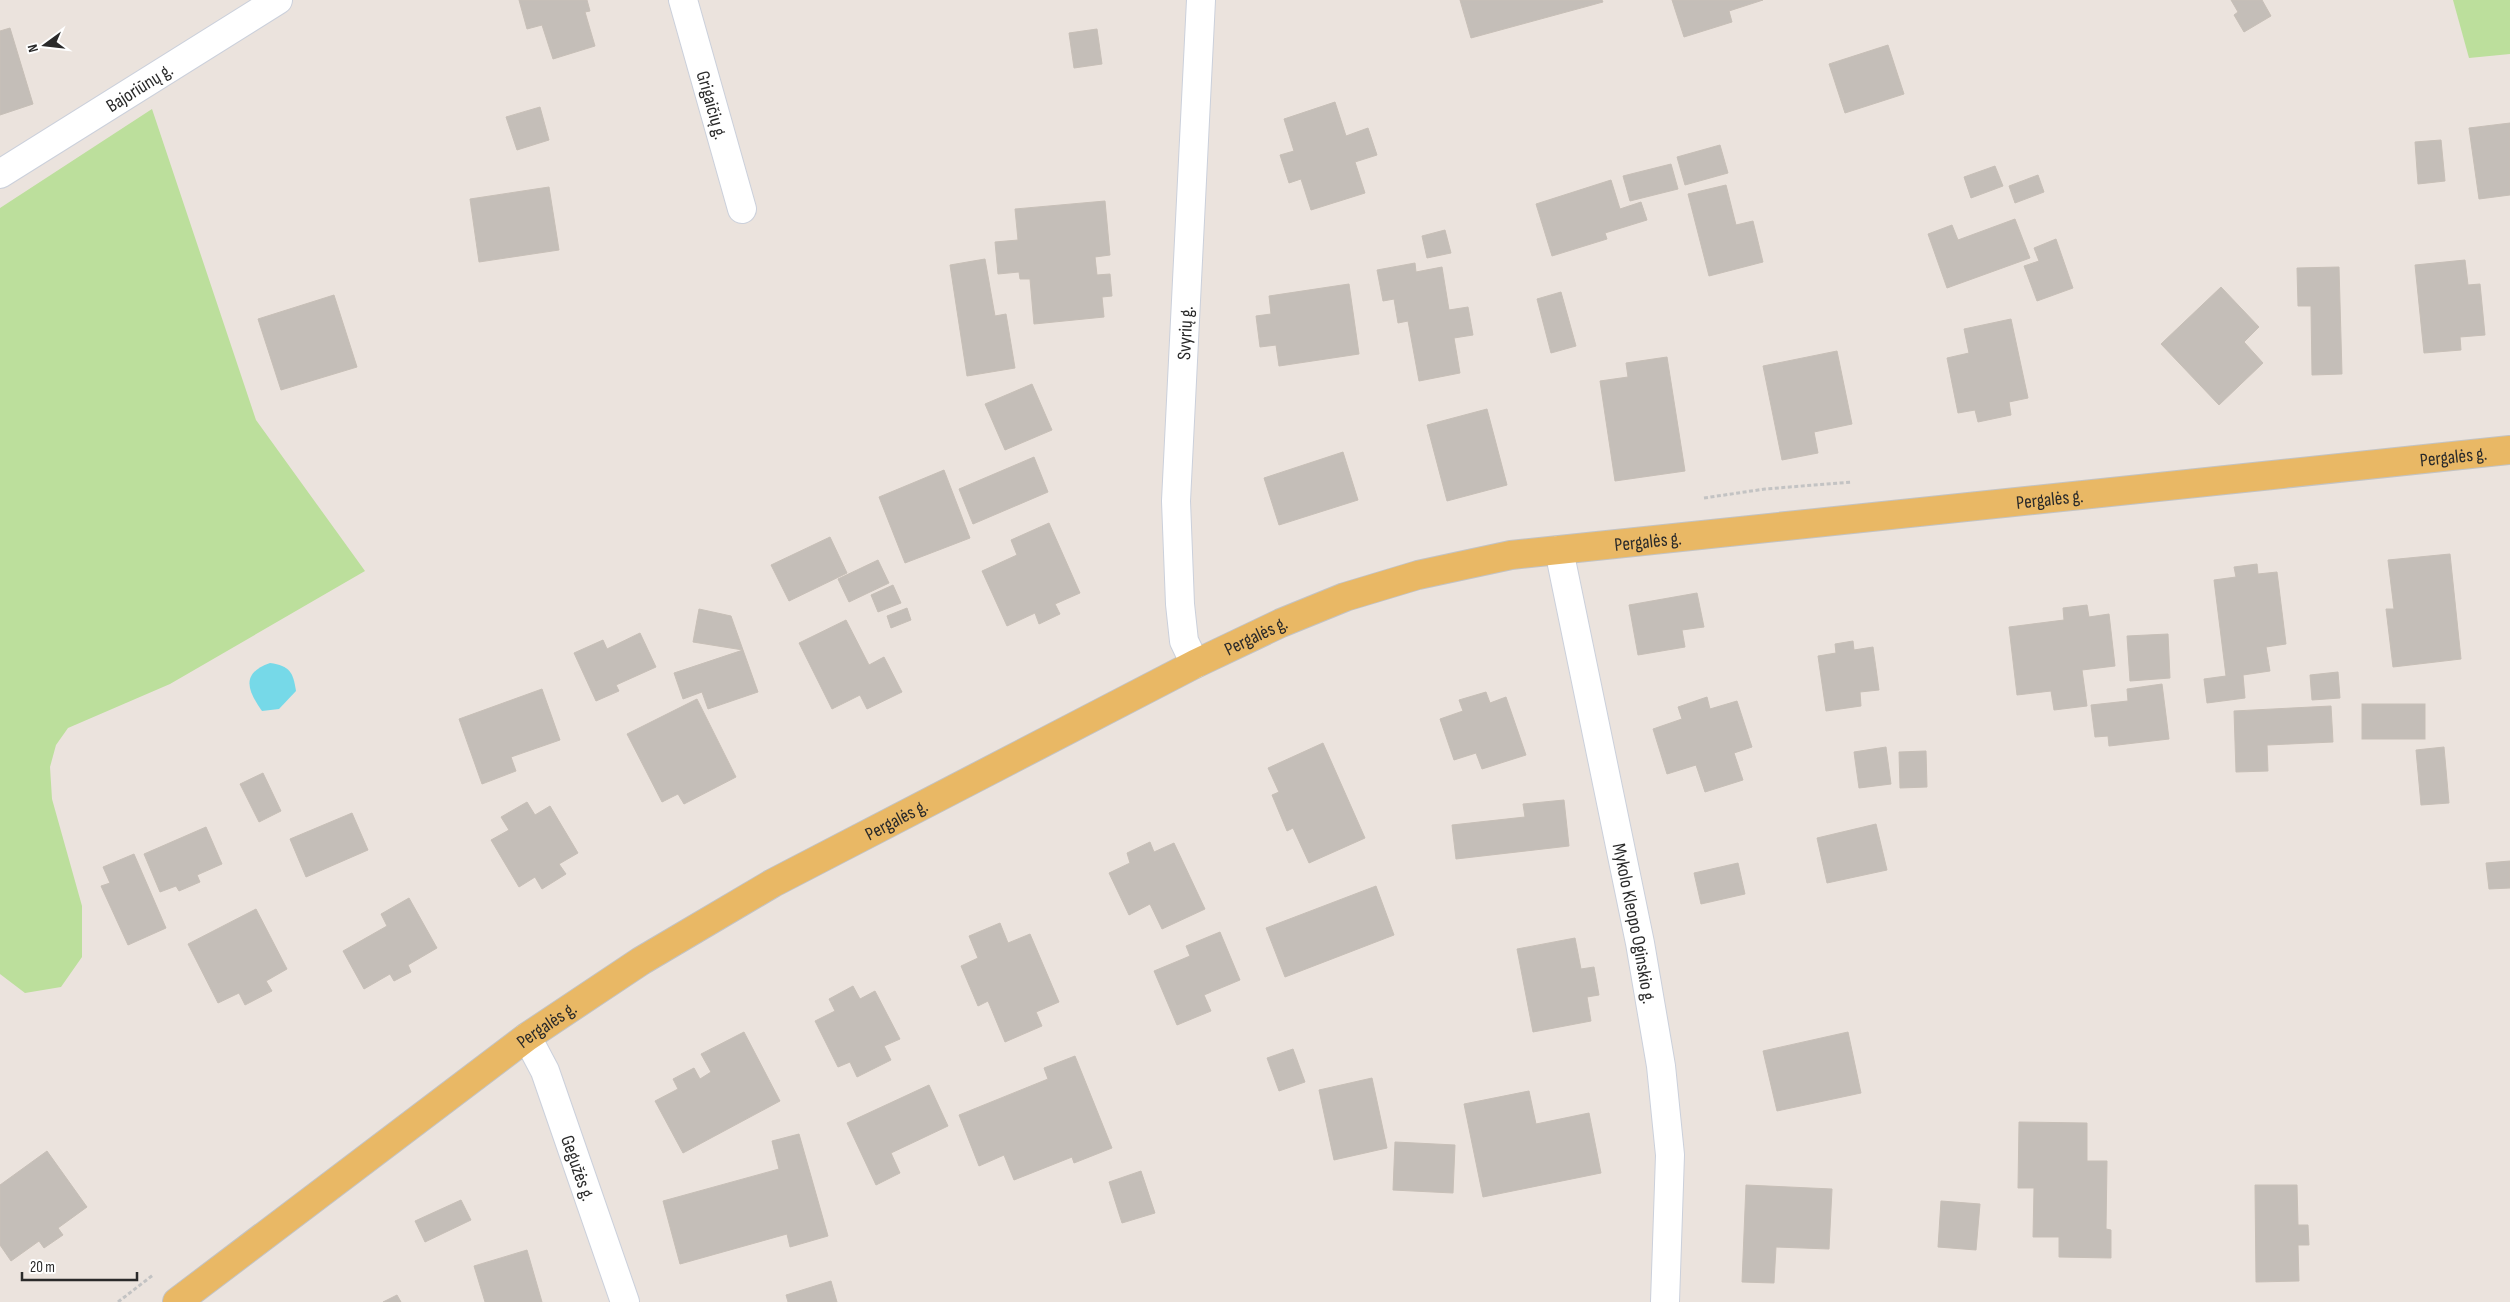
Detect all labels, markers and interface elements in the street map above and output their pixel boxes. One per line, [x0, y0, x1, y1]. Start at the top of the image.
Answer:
north arrow [20, 20, 70, 70]
text: N [24, 42, 42, 54]
street label: Bajoriūnų g. [102, 59, 177, 118]
street label: Grigaičių g. [691, 68, 732, 142]
street label: Svyrių g. [1173, 306, 1199, 361]
street label: Pergalės g. [2419, 442, 2488, 472]
street label: Pergalės g. [2015, 485, 2084, 515]
street label: Pergalės g. [1613, 527, 1683, 557]
street label: Pergalės g. [1221, 612, 1291, 661]
street label: Pergalės g. [862, 795, 932, 846]
street label: Mykolo Kleopo Oginskio g. [1607, 841, 1660, 1005]
street label: Pergalės g. [512, 997, 581, 1054]
street label: Gegužės g. [555, 1133, 599, 1204]
scale bar [22, 1250, 138, 1282]
text: 20 m [30, 1258, 55, 1277]

